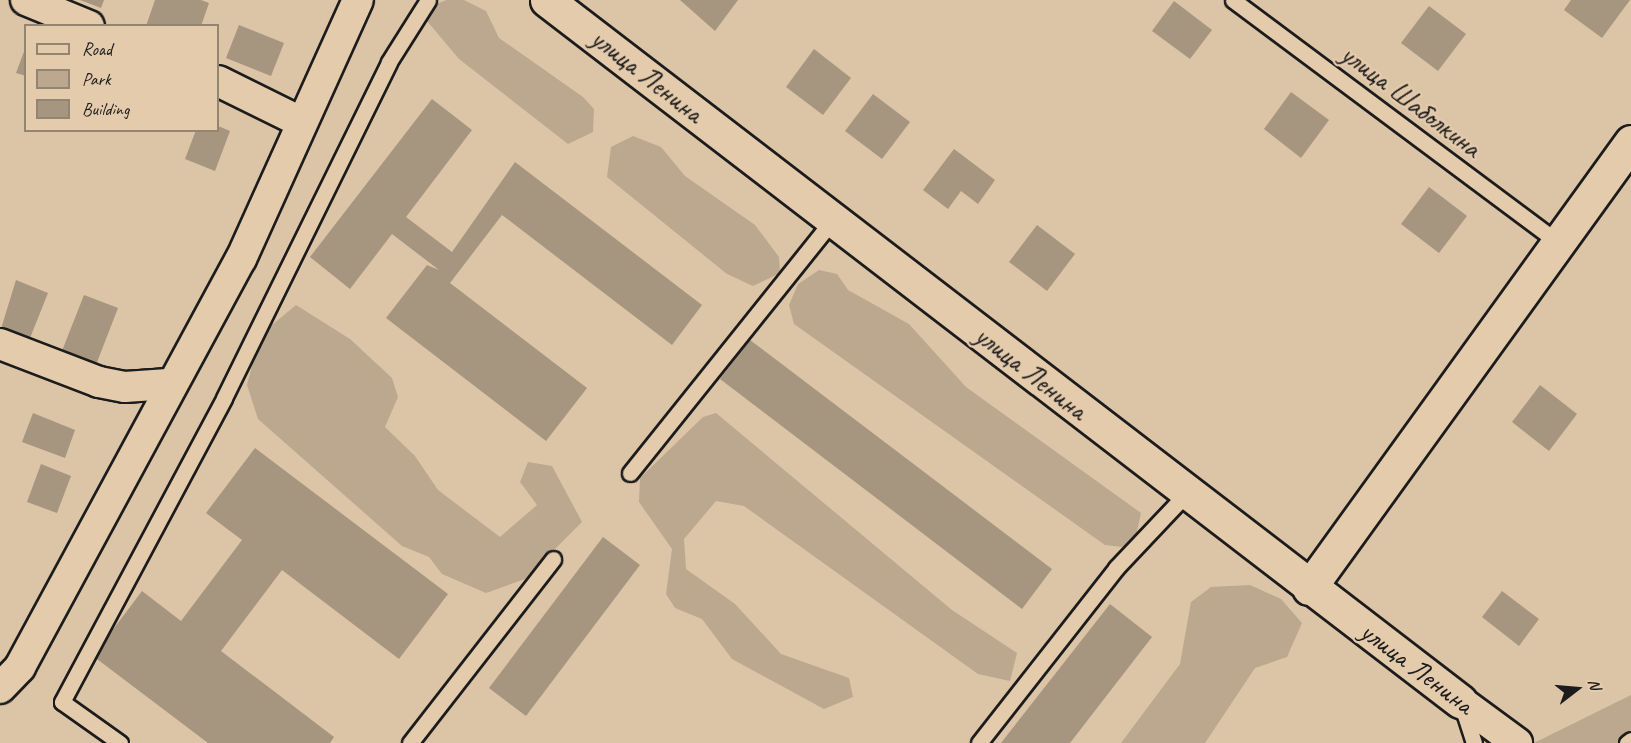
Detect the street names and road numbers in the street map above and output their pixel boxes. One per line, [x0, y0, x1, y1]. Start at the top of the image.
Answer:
street label: улица Ленина [584, 22, 710, 130]
street label: улица Шаболкина [1335, 38, 1487, 164]
street label: улица Ленина [968, 319, 1094, 427]
street label: улица Ленина [1354, 615, 1480, 721]

